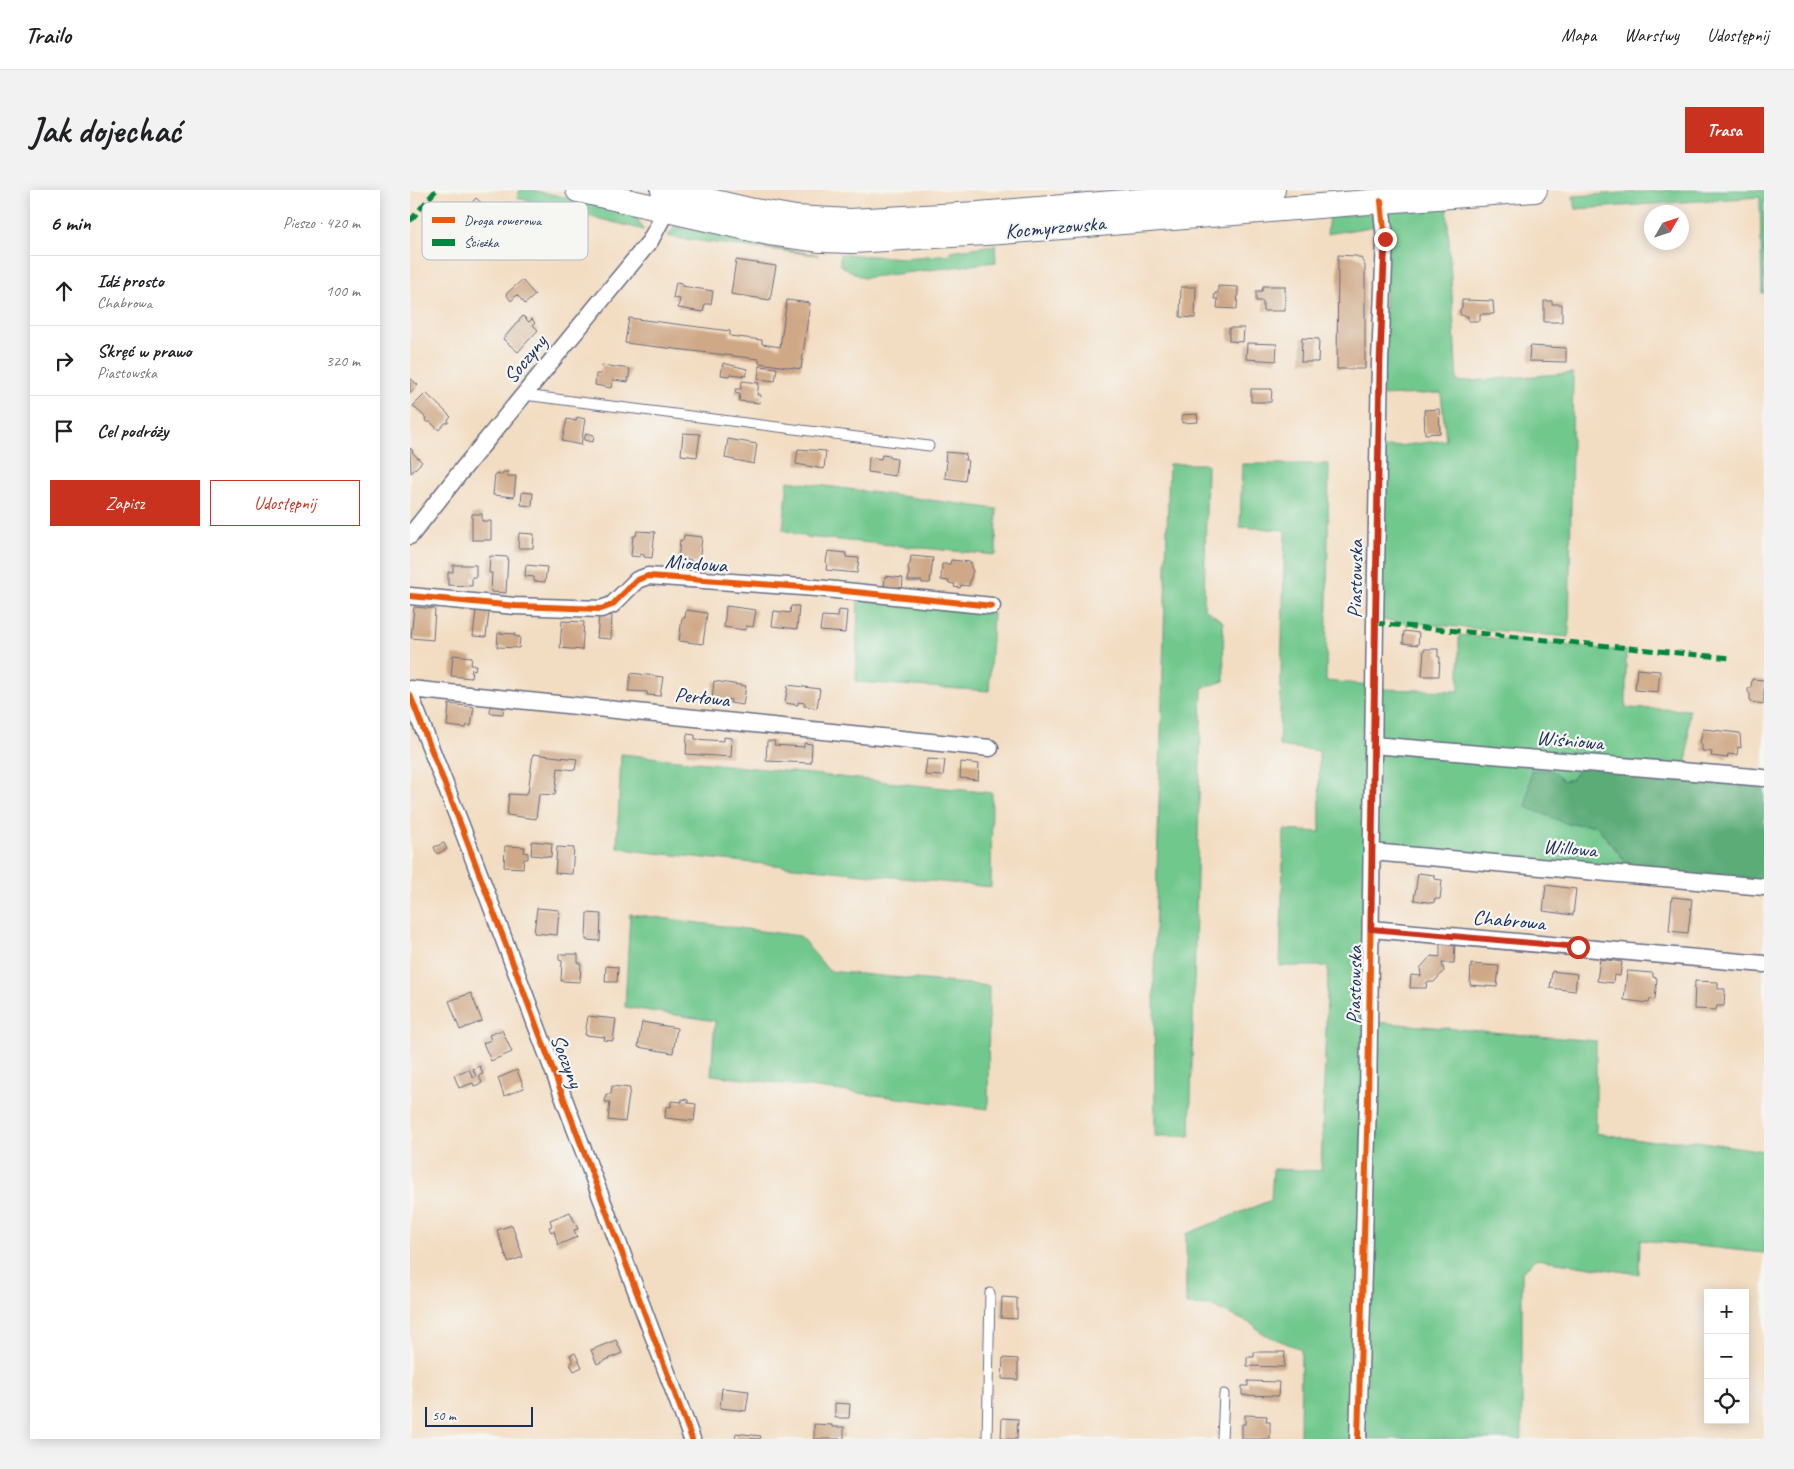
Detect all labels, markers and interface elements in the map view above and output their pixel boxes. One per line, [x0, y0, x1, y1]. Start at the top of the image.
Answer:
text: Trailo [25, 20, 71, 50]
text: Mapa [1561, 24, 1596, 46]
text: Warstwy [1624, 24, 1679, 46]
text: Udostępnij [1707, 24, 1769, 46]
button: Trasa [1685, 107, 1764, 153]
text: Jak dojechać [30, 108, 181, 153]
legend [422, 202, 588, 260]
north arrow [1644, 205, 1689, 250]
street label: Kocmyrzowska [1004, 209, 1108, 244]
text: 6 min [50, 210, 91, 236]
text: Droga rowerowa [464, 212, 542, 229]
text: Pieszo · 420 m [283, 213, 360, 233]
route end [1374, 228, 1397, 251]
text: Ścieżka [464, 234, 499, 251]
text: Idź prosto [97, 269, 164, 293]
icon: ahead [50, 277, 78, 305]
text: 100 m [326, 281, 360, 301]
text: Chabrowa [97, 293, 152, 313]
street label: Soczyny [498, 328, 554, 389]
text: Skręć w prawo [97, 339, 192, 363]
icon: right [50, 347, 78, 375]
text: 320 m [326, 351, 360, 371]
text: Piastowska [97, 363, 157, 383]
icon: arrive [50, 417, 78, 445]
text: Cel podróży [97, 419, 168, 443]
button: Zapisz [50, 480, 200, 526]
button: Udostępnij [210, 480, 360, 526]
street label: Piastowska [1341, 538, 1369, 619]
street label: Miodowa [664, 548, 730, 578]
street label: Perłowa [673, 681, 732, 713]
street label: Wiśniowa [1535, 724, 1607, 756]
street label: Willowa [1542, 833, 1600, 863]
street label: Chabrowa [1472, 904, 1549, 936]
route start [1567, 936, 1590, 959]
street label: Piastowska [1340, 944, 1368, 1025]
street label: Soczyny [545, 1031, 590, 1093]
map controls [1704, 1289, 1749, 1424]
button: + [1704, 1289, 1749, 1334]
button: − [1704, 1334, 1749, 1379]
button: locate [1704, 1379, 1749, 1424]
scale bar [425, 1404, 532, 1427]
text: 50 m [432, 1407, 456, 1424]

